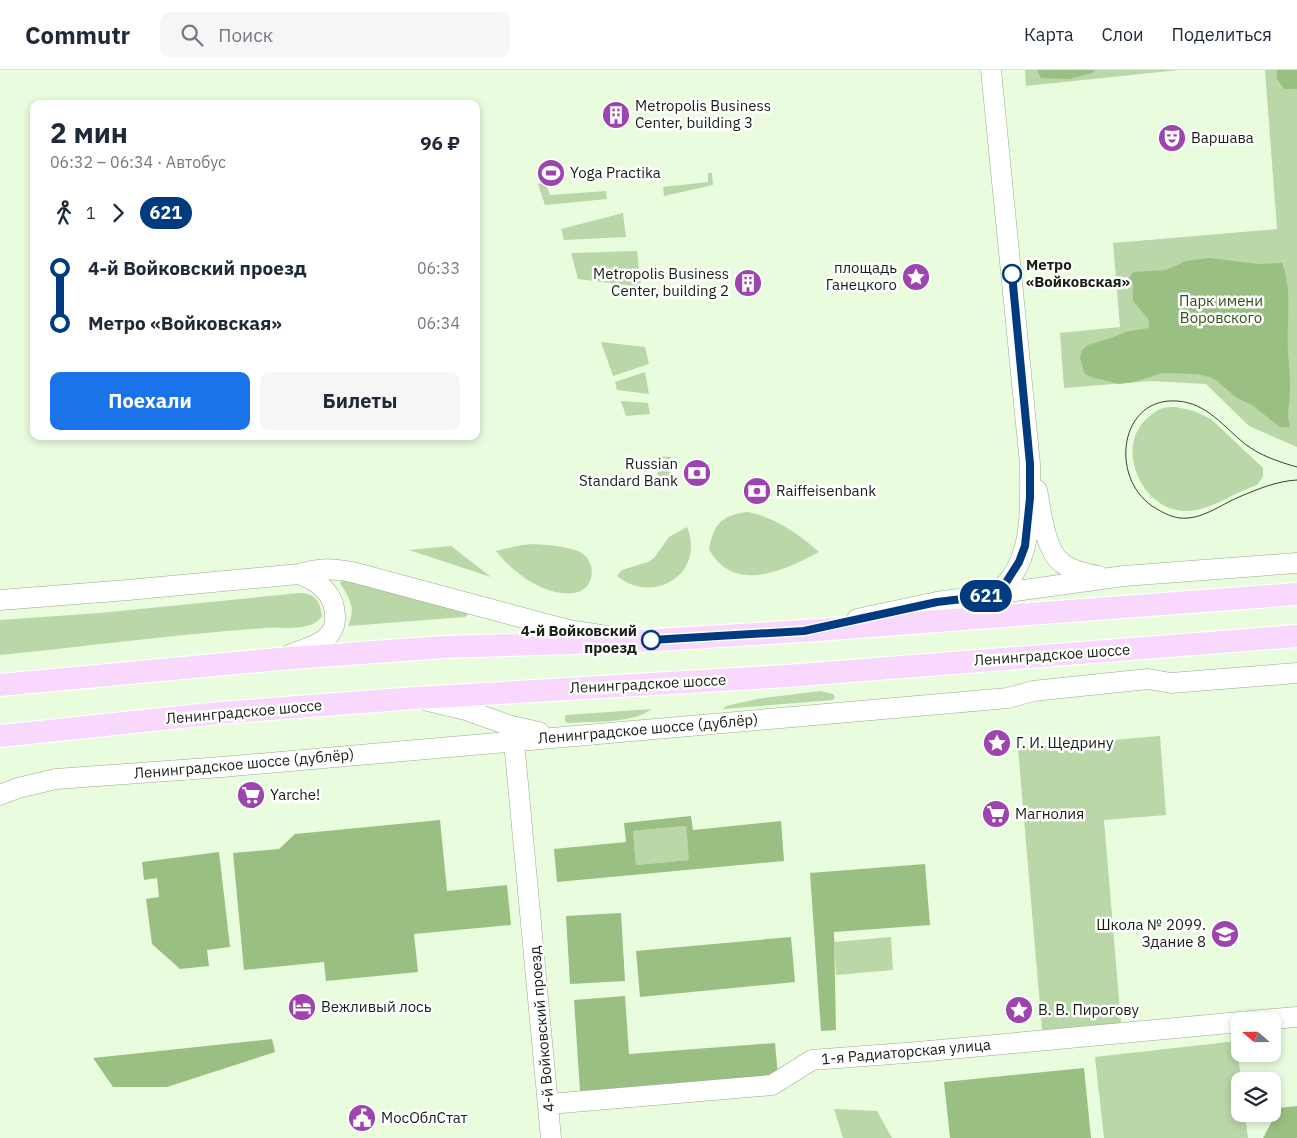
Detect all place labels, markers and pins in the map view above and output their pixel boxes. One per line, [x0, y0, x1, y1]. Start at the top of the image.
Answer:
place label: Metropolis Business Center, building 3 [635, 96, 771, 132]
building icon: Metropolis Business Center, building 3 [601, 100, 631, 130]
theatre icon: Варшава [1157, 123, 1187, 153]
place label: Варшава [1191, 128, 1254, 147]
sports icon: Yoga Practika [536, 158, 566, 188]
place label: Yoga Practika [570, 163, 661, 182]
place label: Метро «Войковская» [1026, 255, 1130, 291]
place label: площадь Ганецкого [826, 258, 897, 294]
place icon: площадь Ганецкого [901, 262, 931, 292]
place label: Metropolis Business Center, building 2 [593, 264, 729, 300]
marker: Метро «Войковская» [1002, 264, 1022, 284]
building icon: Metropolis Business Center, building 2 [733, 268, 763, 298]
place label: Russian Standard Bank [579, 454, 678, 490]
bank icon: Russian Standard Bank [682, 458, 712, 488]
bank icon: Raiffeisenbank [742, 476, 772, 506]
place label: Raiffeisenbank [776, 481, 876, 500]
place label: 4-й Войковский проезд [521, 621, 637, 657]
marker: 4-й Войковский проезд [641, 630, 661, 650]
place icon: Г. И. Щедрину [982, 728, 1012, 758]
place label: Г. И. Щедрину [1016, 733, 1114, 752]
supermarket icon: Yarche! [236, 780, 266, 810]
place label: Yarche! [270, 785, 320, 804]
supermarket icon: Магнолия [981, 799, 1011, 829]
place label: Магнолия [1015, 804, 1084, 823]
place label: Школа № 2099. Здание 8 [1096, 915, 1206, 951]
school or university icon: Школа № 2099. Здание 8 [1210, 919, 1240, 949]
hotel icon: Вежливый лось [287, 992, 317, 1022]
place icon: В. В. Пирогову [1004, 995, 1034, 1025]
place label: Вежливый лось [321, 997, 432, 1016]
place label: В. В. Пирогову [1038, 1000, 1140, 1019]
public building icon: МосОблСтат [347, 1103, 377, 1133]
place label: МосОблСтат [381, 1108, 468, 1127]

